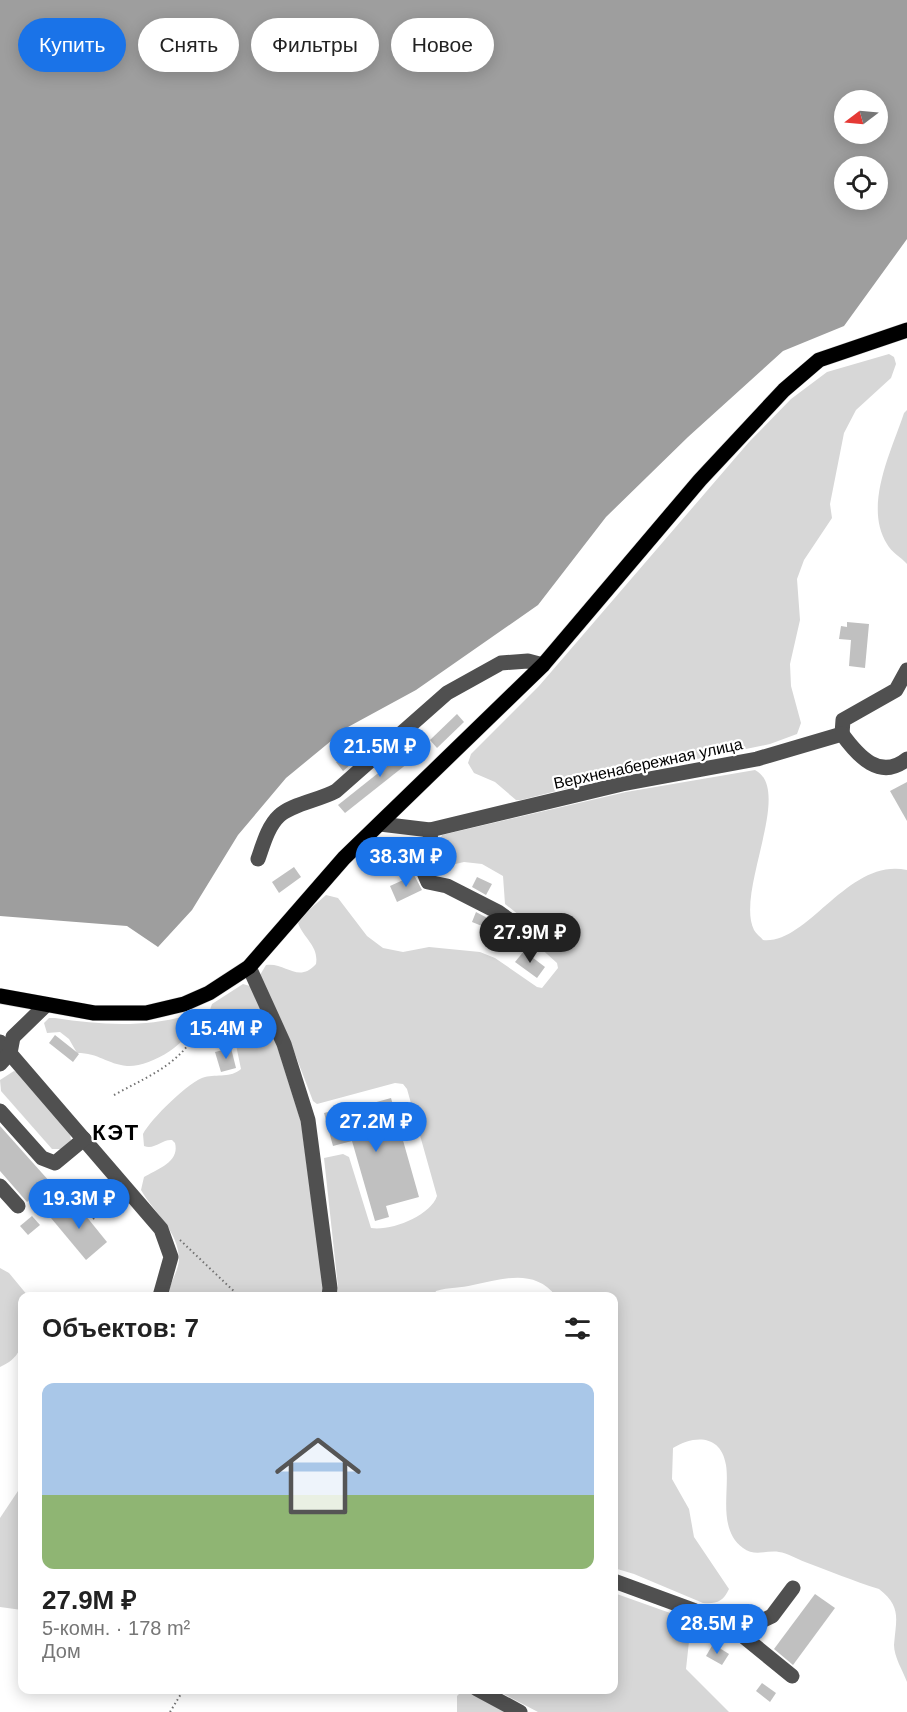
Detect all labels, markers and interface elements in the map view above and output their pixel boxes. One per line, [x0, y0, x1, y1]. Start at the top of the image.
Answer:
chip: Купить [18, 18, 126, 72]
chip: Снять [138, 18, 239, 72]
chip: Фильтры [251, 18, 379, 72]
chip: Новое [391, 18, 494, 72]
north arrow [834, 90, 888, 144]
map controls [834, 90, 888, 210]
button: locate [834, 156, 888, 210]
pin: 21.5M ₽ [325, 727, 435, 778]
text: 21.5M ₽ [344, 735, 416, 757]
street label: Верхненабережная улица [552, 735, 744, 792]
pin: 38.3M ₽ [351, 837, 461, 888]
text: 38.3M ₽ [370, 845, 442, 867]
pin: 27.9M ₽ [475, 913, 585, 964]
text: 27.9M ₽ [494, 921, 566, 943]
pin: 15.4M ₽ [171, 1009, 281, 1060]
text: 15.4M ₽ [190, 1017, 262, 1039]
pin: 27.2M ₽ [321, 1102, 431, 1153]
text: 27.2M ₽ [340, 1110, 412, 1132]
district label: КЭТ [92, 1120, 140, 1145]
pin: 19.3M ₽ [24, 1179, 134, 1230]
text: 19.3M ₽ [43, 1187, 115, 1209]
icon: filters [561, 1312, 594, 1345]
text: Объектов: 7 [42, 1313, 199, 1343]
icon: home [264, 1422, 372, 1530]
text: 27.9M ₽ [42, 1585, 137, 1615]
pin: 28.5M ₽ [662, 1604, 772, 1655]
text: 28.5M ₽ [681, 1612, 753, 1634]
text: 5-комн. · 178 m² [42, 1617, 190, 1639]
text: Дом [42, 1640, 81, 1662]

